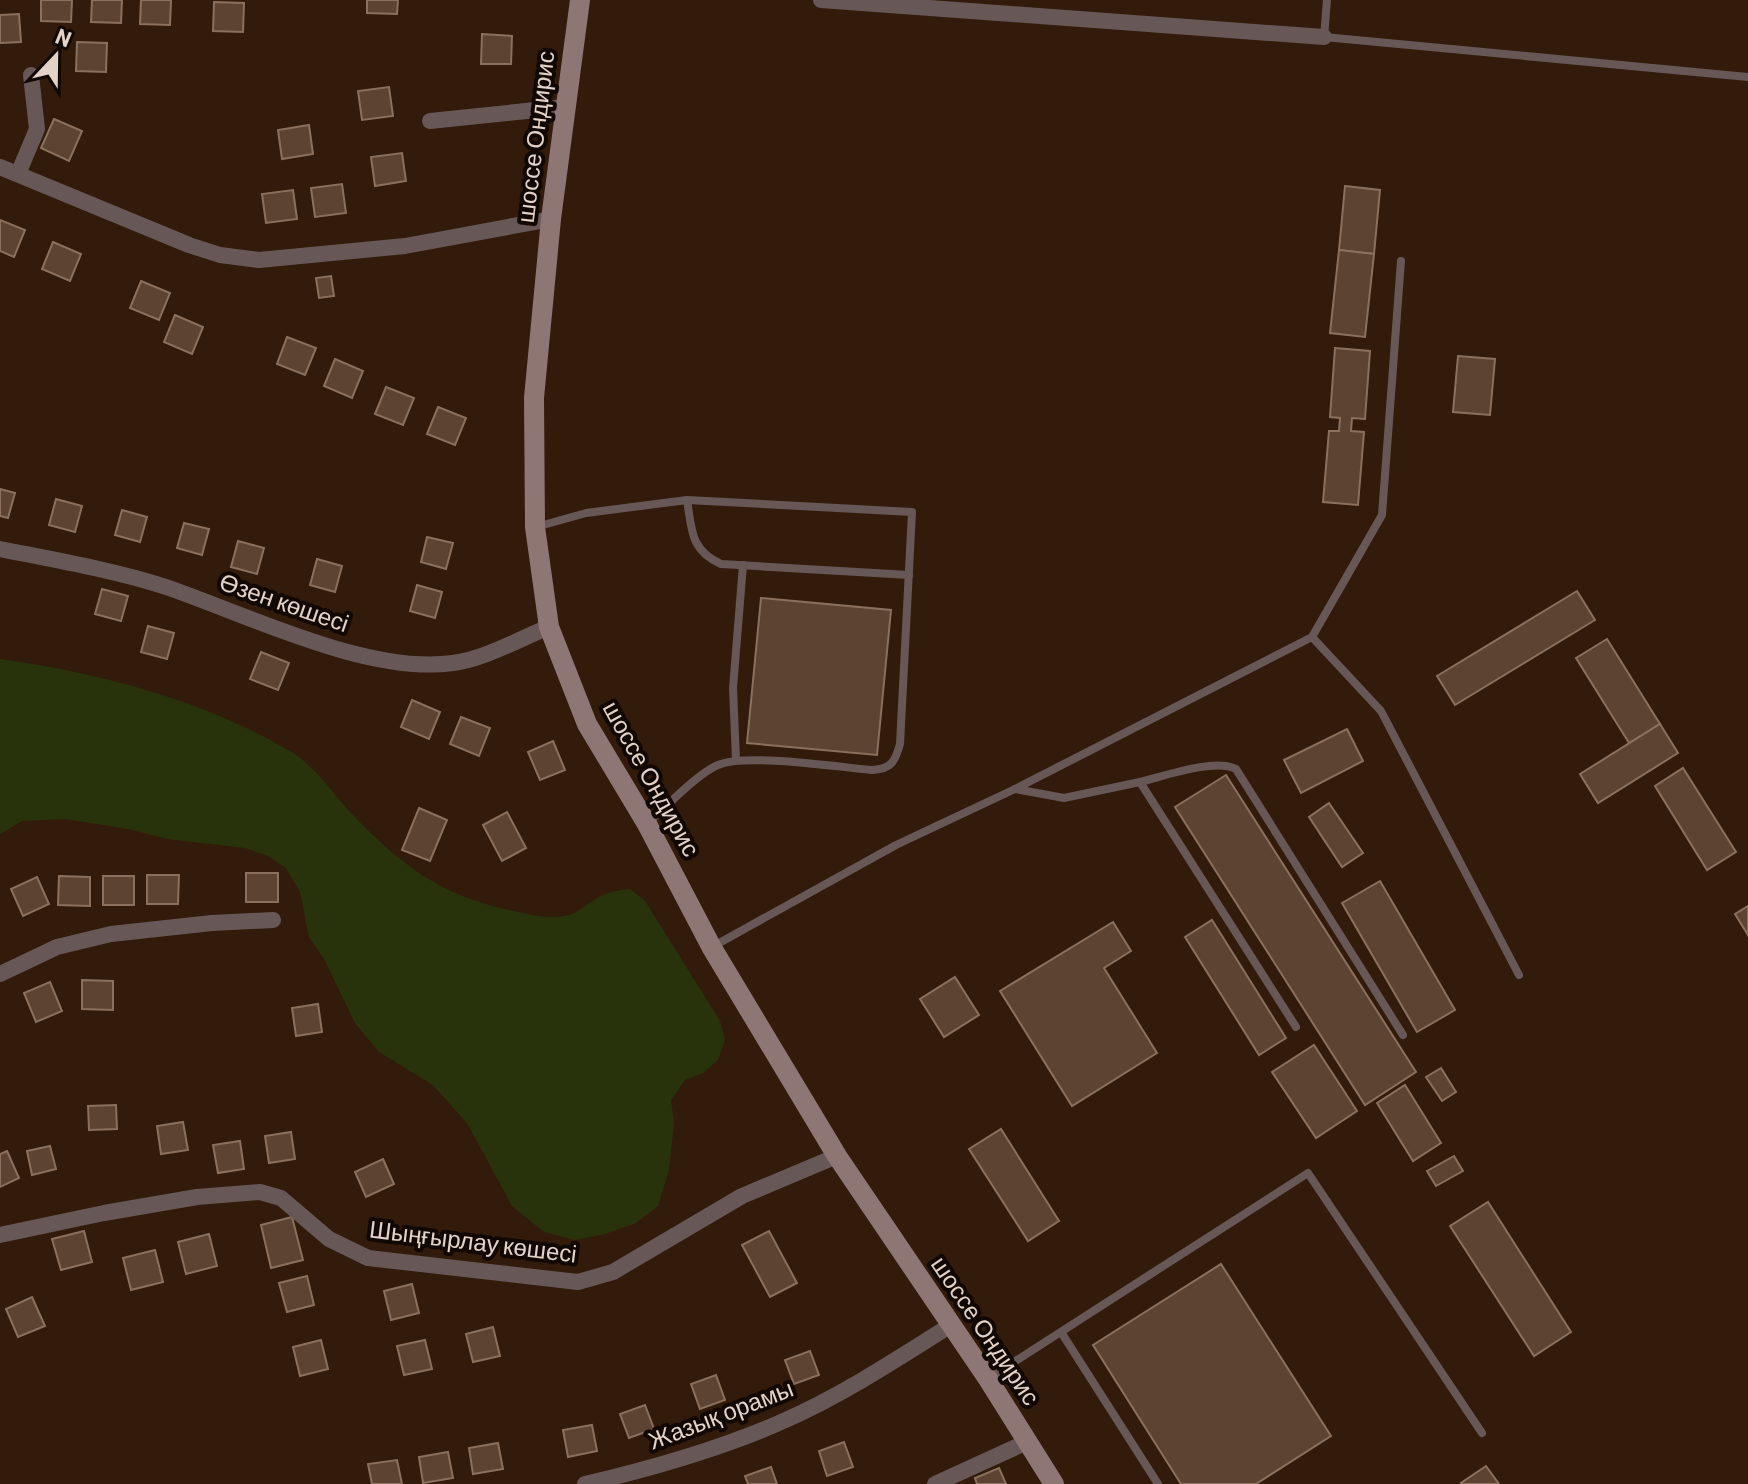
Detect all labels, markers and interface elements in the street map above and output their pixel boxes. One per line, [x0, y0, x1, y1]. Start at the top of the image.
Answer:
north arrow [16, 16, 96, 96]
text: N [52, 22, 76, 51]
street label: шоссе Ондирис [510, 49, 559, 224]
street label: Өзен көшесі [216, 566, 353, 637]
street label: шоссе Ондирис [598, 696, 707, 861]
street label: Шыңғырлау көшесі [368, 1213, 579, 1268]
street label: шоссе Ондирис [926, 1250, 1047, 1410]
street label: Жазық орамы [644, 1373, 797, 1455]

